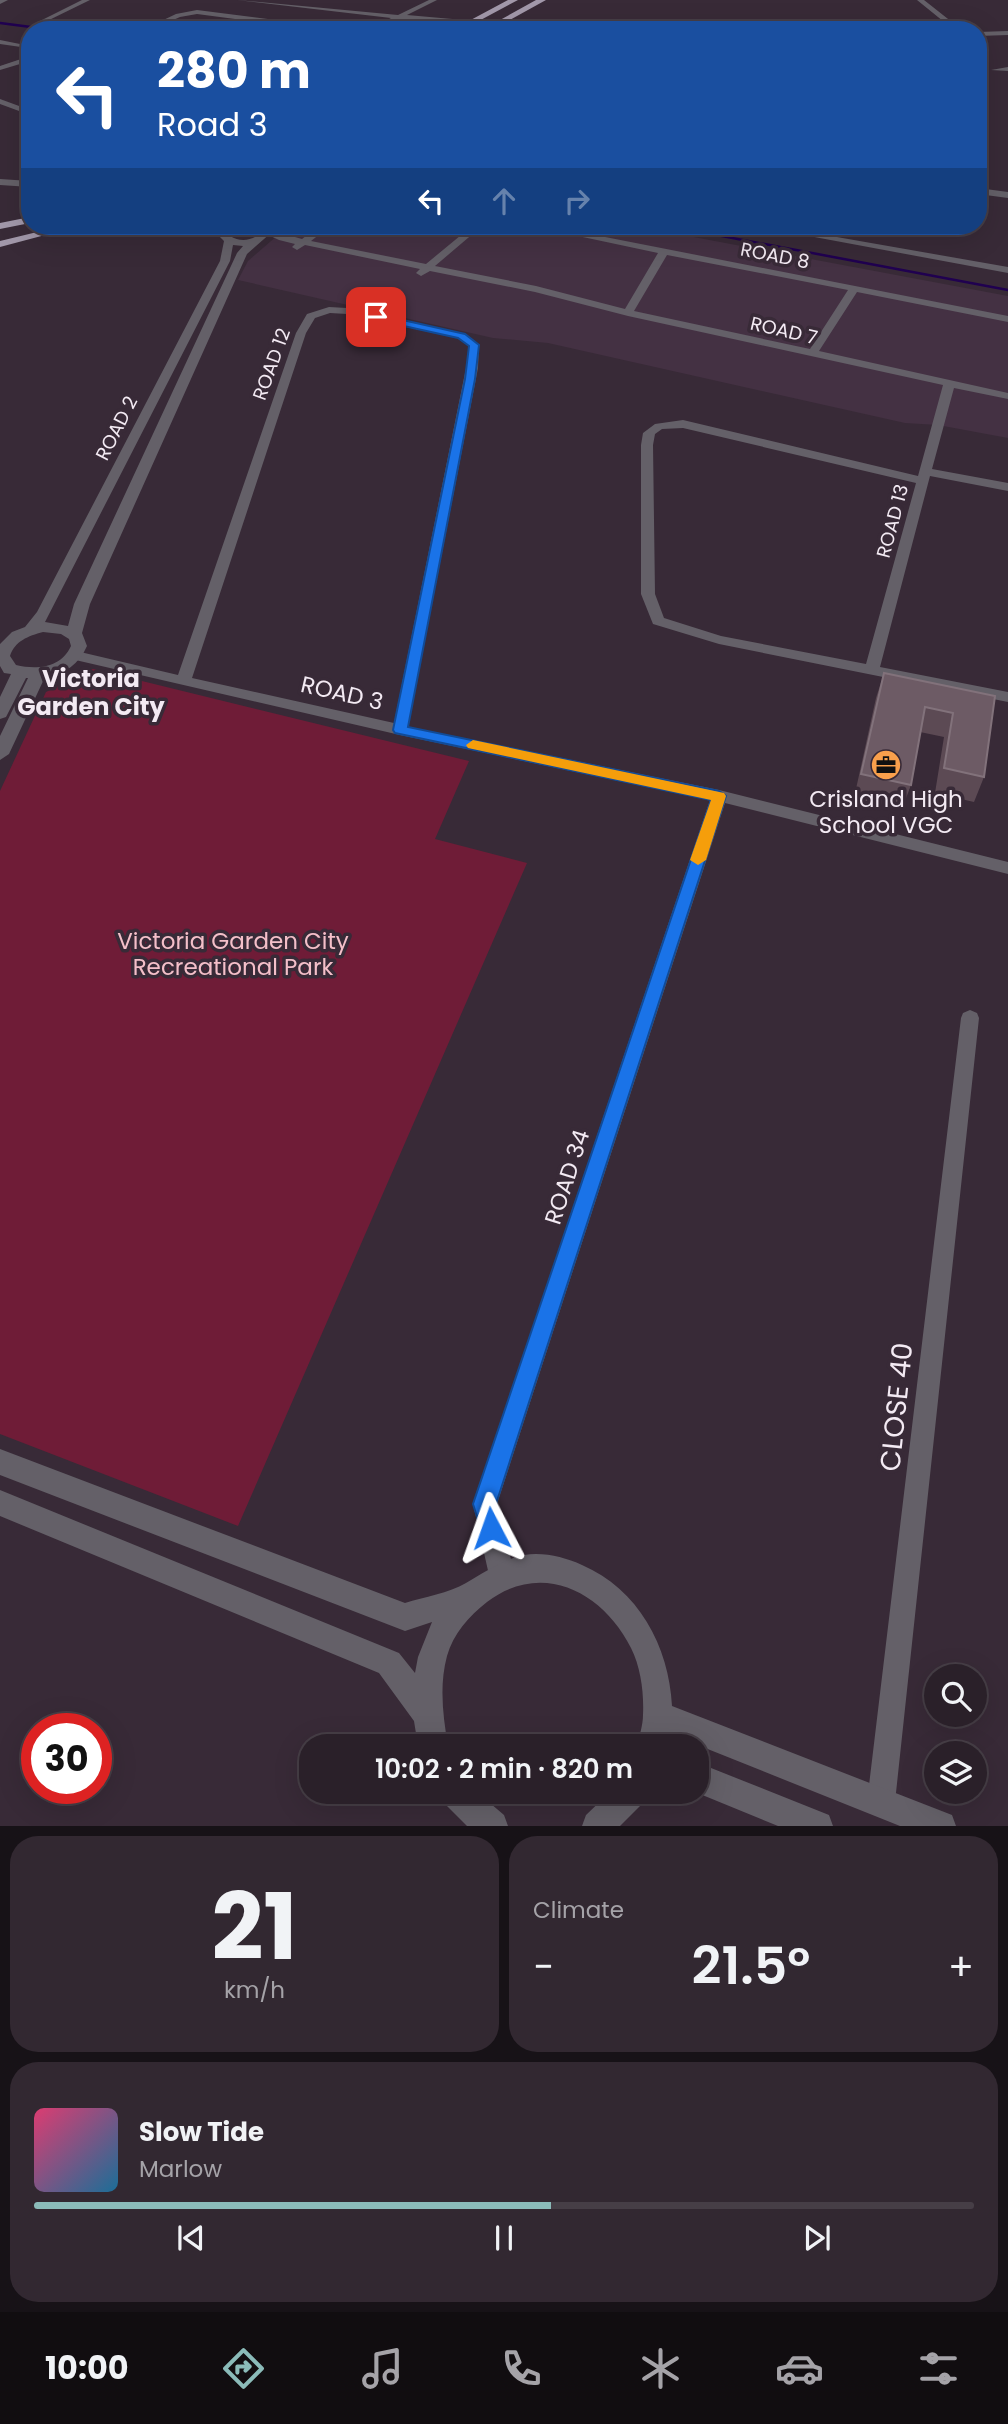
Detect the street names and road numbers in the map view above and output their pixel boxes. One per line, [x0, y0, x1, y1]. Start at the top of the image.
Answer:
street label: ROAD 8 [738, 236, 812, 275]
street label: ROAD 7 [748, 310, 820, 351]
street label: ROAD 12 [246, 324, 297, 404]
street label: ROAD 2 [89, 391, 144, 465]
street label: ROAD 13 [870, 481, 915, 561]
street label: ROAD 3 [298, 668, 386, 718]
street label: ROAD 34 [537, 1125, 597, 1229]
street label: CLOSE 40 [870, 1341, 923, 1473]

